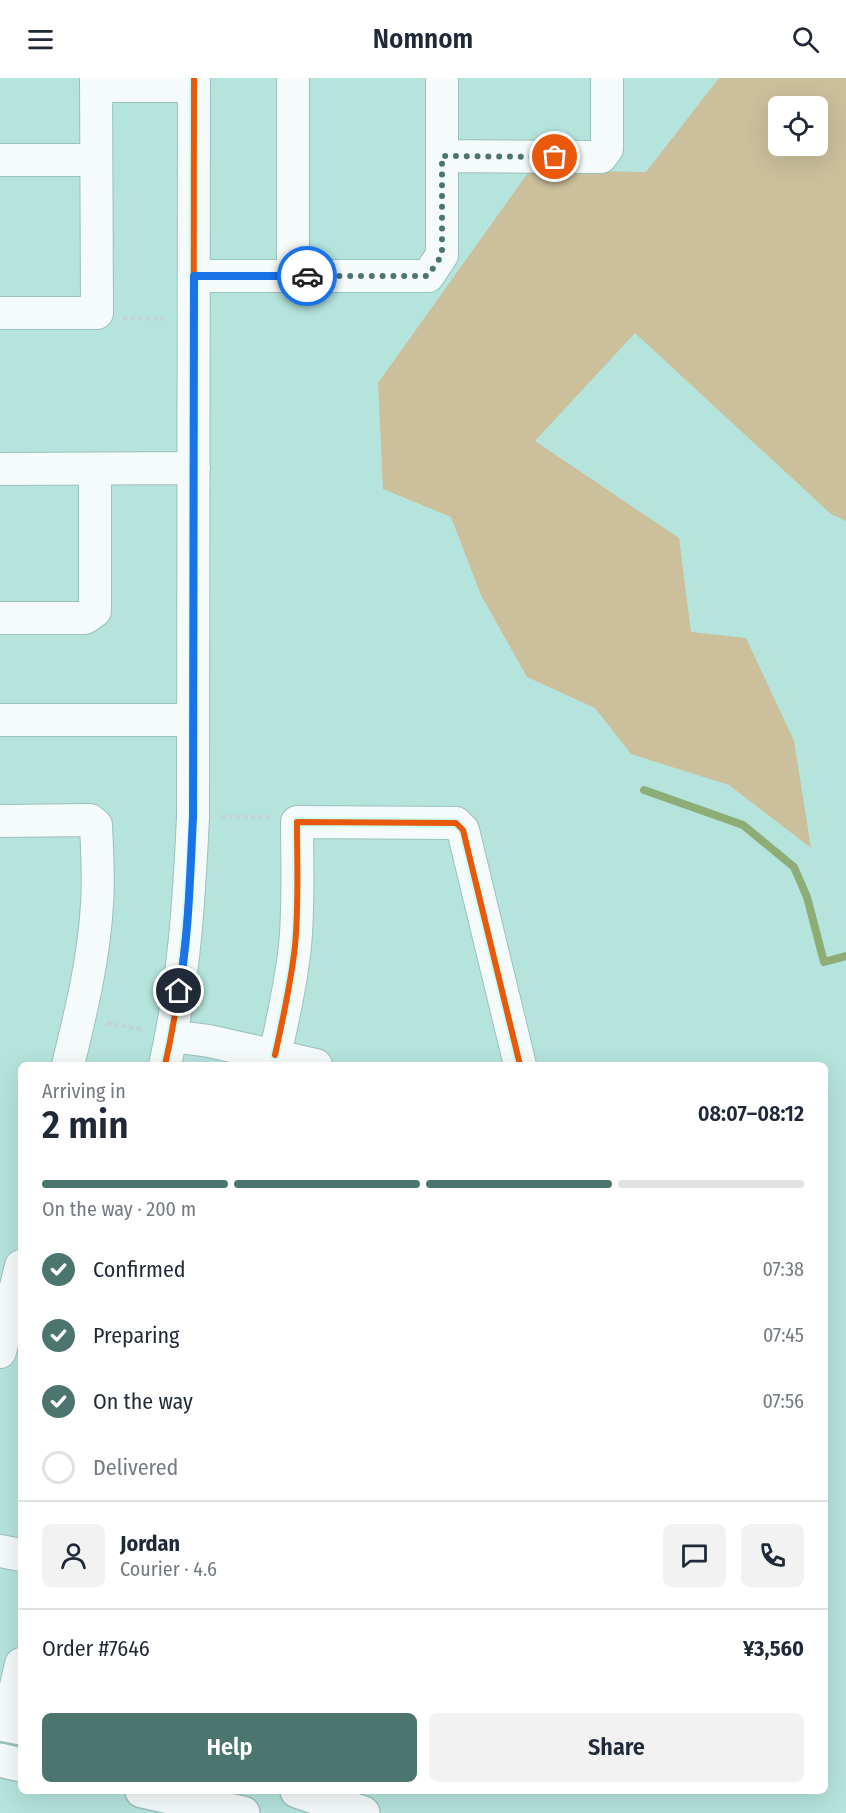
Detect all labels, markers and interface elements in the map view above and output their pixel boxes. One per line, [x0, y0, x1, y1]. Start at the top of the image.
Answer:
icon: menu [24, 23, 57, 56]
text: Nomnom [373, 23, 473, 55]
icon: search [789, 23, 822, 56]
map controls [768, 96, 828, 156]
button: locate [768, 96, 828, 156]
pin [529, 131, 580, 182]
icon: bag [538, 140, 571, 173]
courier [277, 246, 337, 306]
icon: car [291, 260, 324, 293]
pin [153, 965, 204, 1016]
icon: home [162, 974, 195, 1007]
text: Arriving in [42, 1079, 126, 1103]
text: 08:07–08:12 [698, 1100, 804, 1127]
text: 2 min [42, 1102, 129, 1148]
text: On the way · 200 m [42, 1197, 196, 1221]
icon: check [42, 1253, 75, 1286]
text: Confirmed [93, 1256, 186, 1283]
text: 07:38 [762, 1257, 804, 1281]
icon: check [42, 1319, 75, 1352]
text: Preparing [93, 1322, 179, 1349]
text: 07:45 [763, 1323, 804, 1347]
icon: check [42, 1385, 75, 1418]
text: On the way [93, 1388, 193, 1415]
text: 07:56 [762, 1389, 804, 1413]
text: Delivered [93, 1454, 178, 1481]
button: person [42, 1524, 105, 1587]
button: chat [663, 1524, 726, 1587]
button: phone [741, 1524, 804, 1587]
text: Jordan [120, 1530, 180, 1557]
text: Courier · 4.6 [120, 1557, 217, 1581]
text: Order #7646 [42, 1635, 150, 1662]
text: ¥3,560 [743, 1635, 804, 1662]
button: Help [42, 1713, 417, 1782]
button: Share [429, 1713, 804, 1782]

